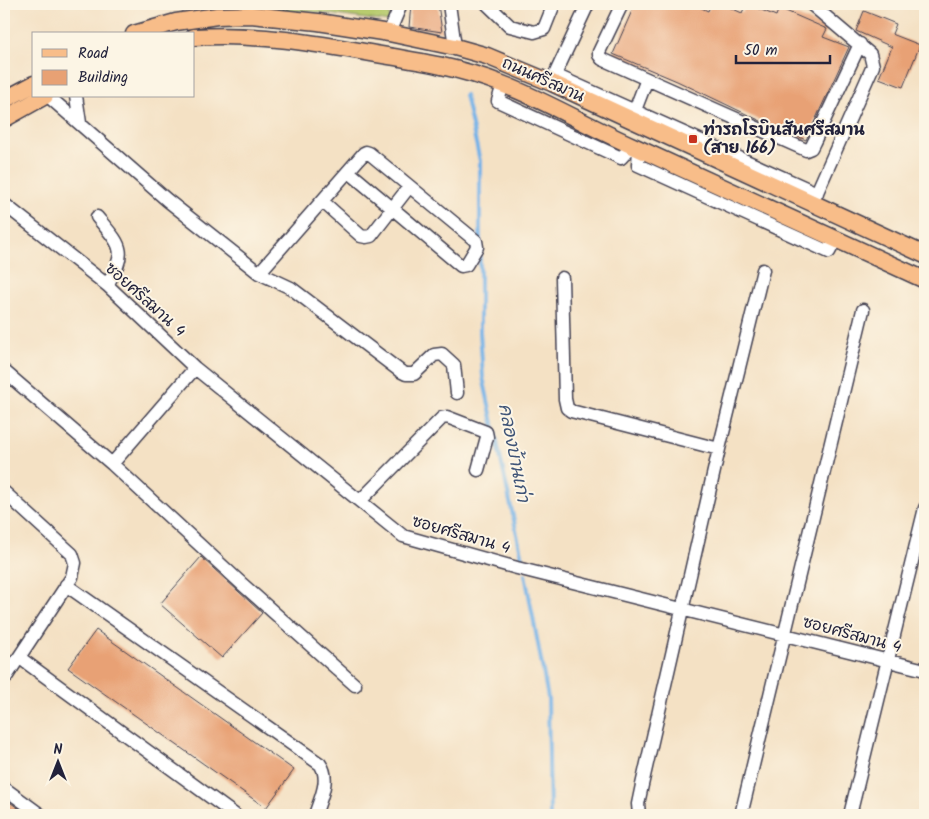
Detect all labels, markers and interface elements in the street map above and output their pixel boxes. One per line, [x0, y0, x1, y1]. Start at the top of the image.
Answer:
legend [32, 32, 195, 98]
scale bar [736, 32, 830, 64]
text: 50 m [744, 39, 778, 63]
text: Road [78, 42, 109, 66]
street label: ถนนศรีสมาน [498, 51, 589, 110]
text: Building [78, 66, 128, 90]
place label: ท่ารถโรบินสันศรีสมาน (สาย 166) [703, 118, 865, 161]
marker: ท่ารถโรบินสันศรีสมาน (สาย 166) [687, 133, 699, 145]
street label: ซอยศรีสมาน 4 [99, 257, 191, 343]
water label: คลองบ้านเก่า [489, 401, 537, 506]
street label: ซอยศรีสมาน 4 [409, 509, 513, 561]
street label: ซอยศรีสมาน 4 [800, 610, 904, 660]
north arrow [32, 736, 82, 786]
text: N [54, 739, 63, 761]

